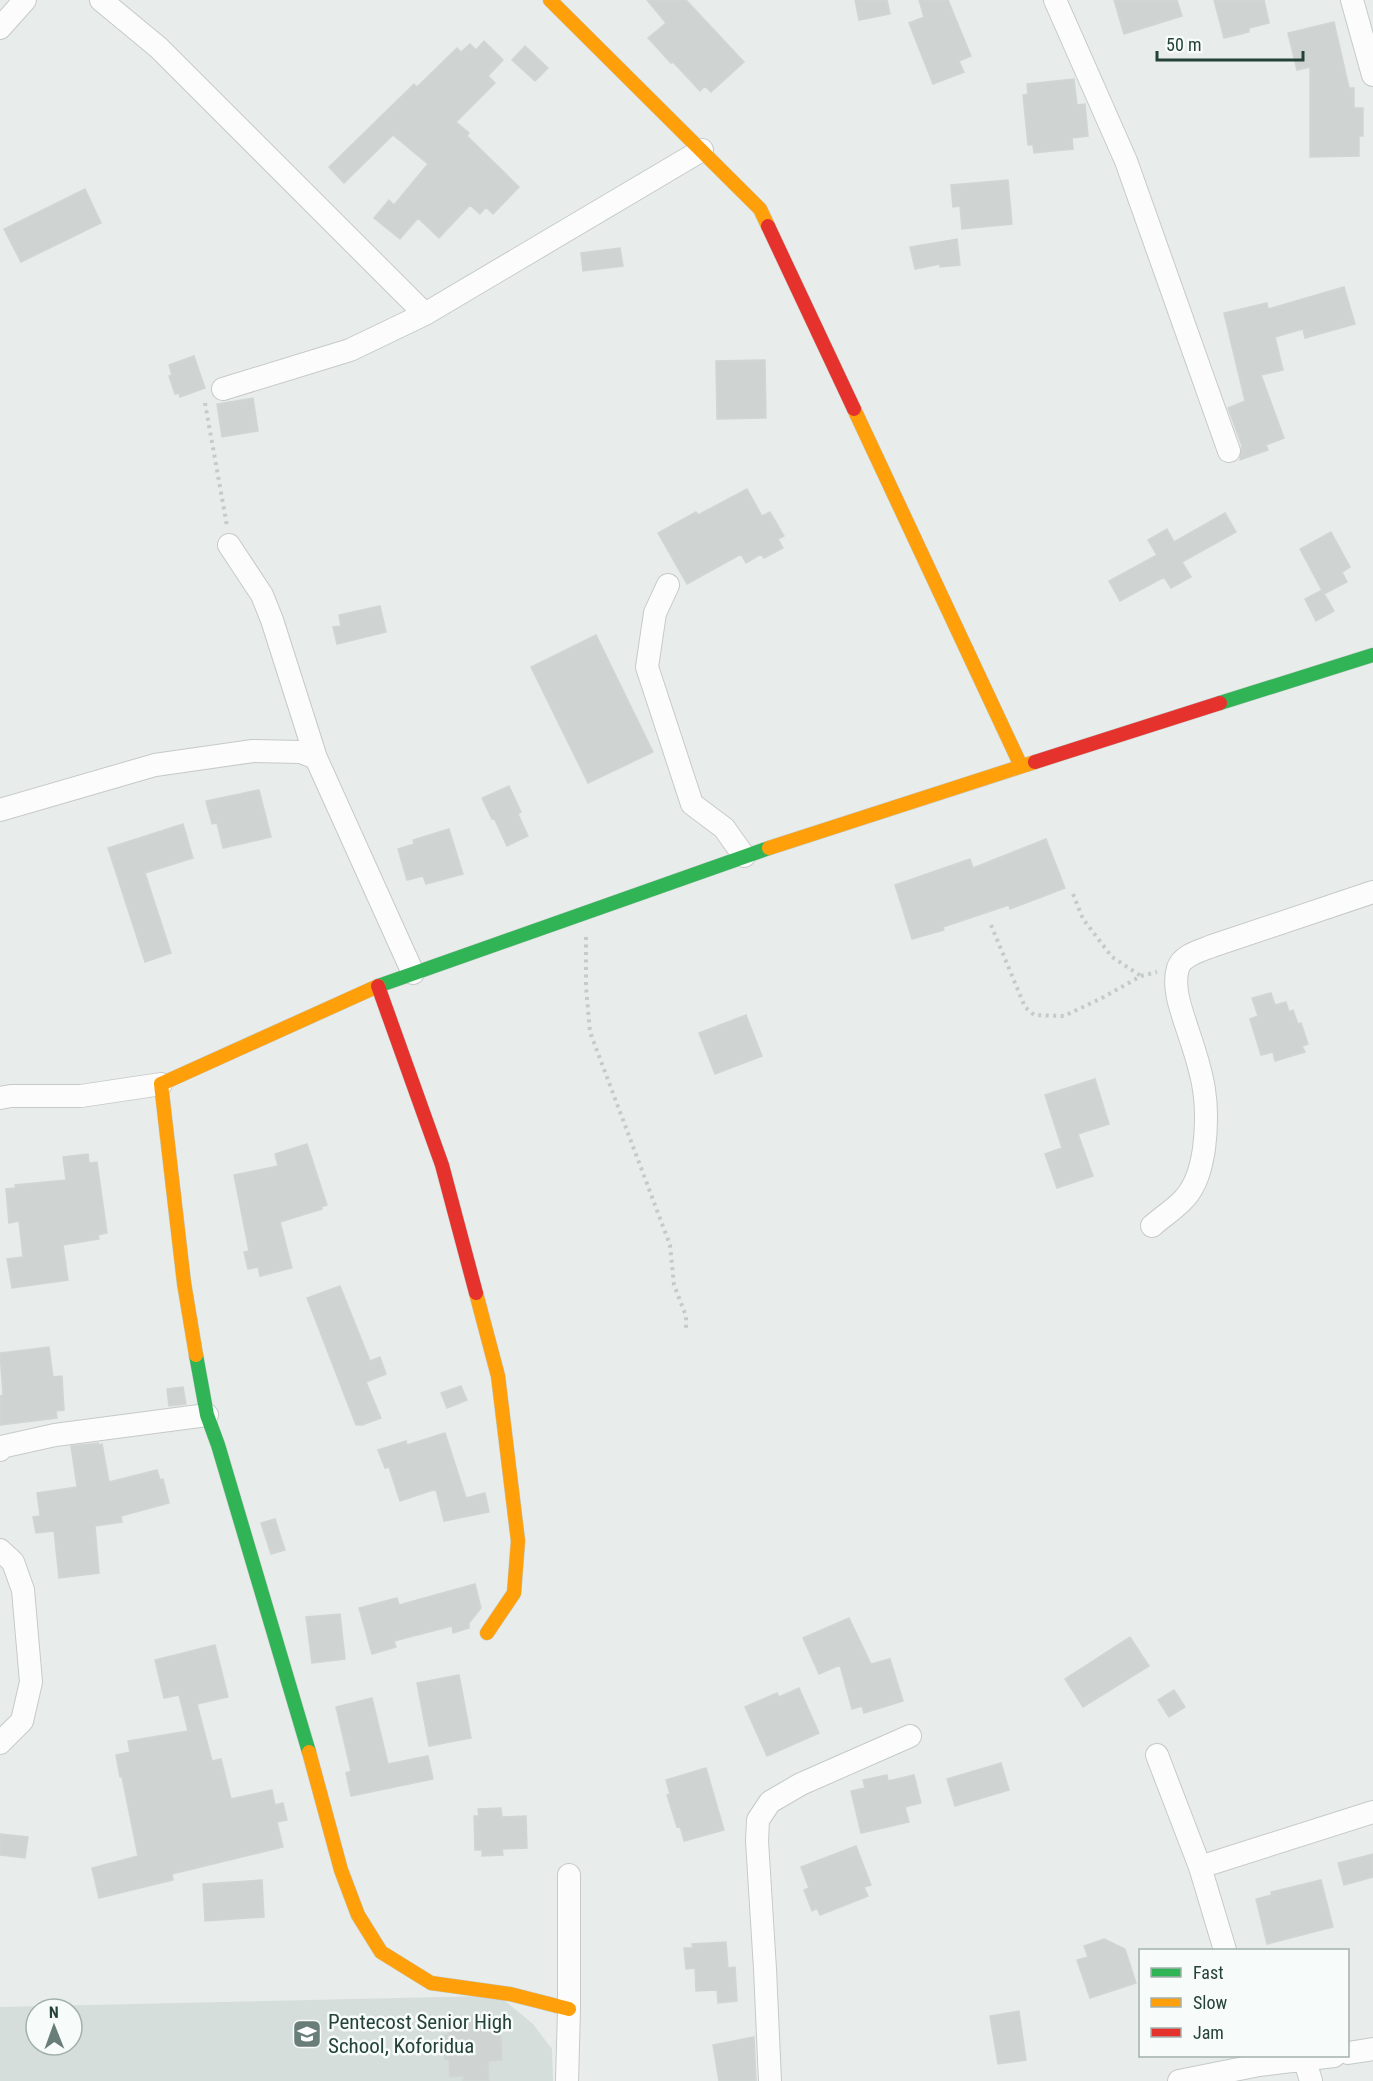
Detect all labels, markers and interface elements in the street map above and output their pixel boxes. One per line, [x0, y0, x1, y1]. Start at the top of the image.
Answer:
scale bar [1157, 24, 1302, 62]
text: 50 m [1166, 34, 1201, 55]
legend [1139, 1949, 1349, 2057]
text: Fast [1193, 1962, 1224, 1983]
text: Slow [1193, 1992, 1228, 2013]
north arrow [24, 1997, 84, 2057]
text: N [49, 2003, 59, 2022]
place label: Pentecost Senior High School, Koforidua [328, 2010, 512, 2058]
school or university icon: Pentecost Senior High School, Koforidua [291, 2018, 323, 2050]
text: Jam [1193, 2022, 1224, 2043]

